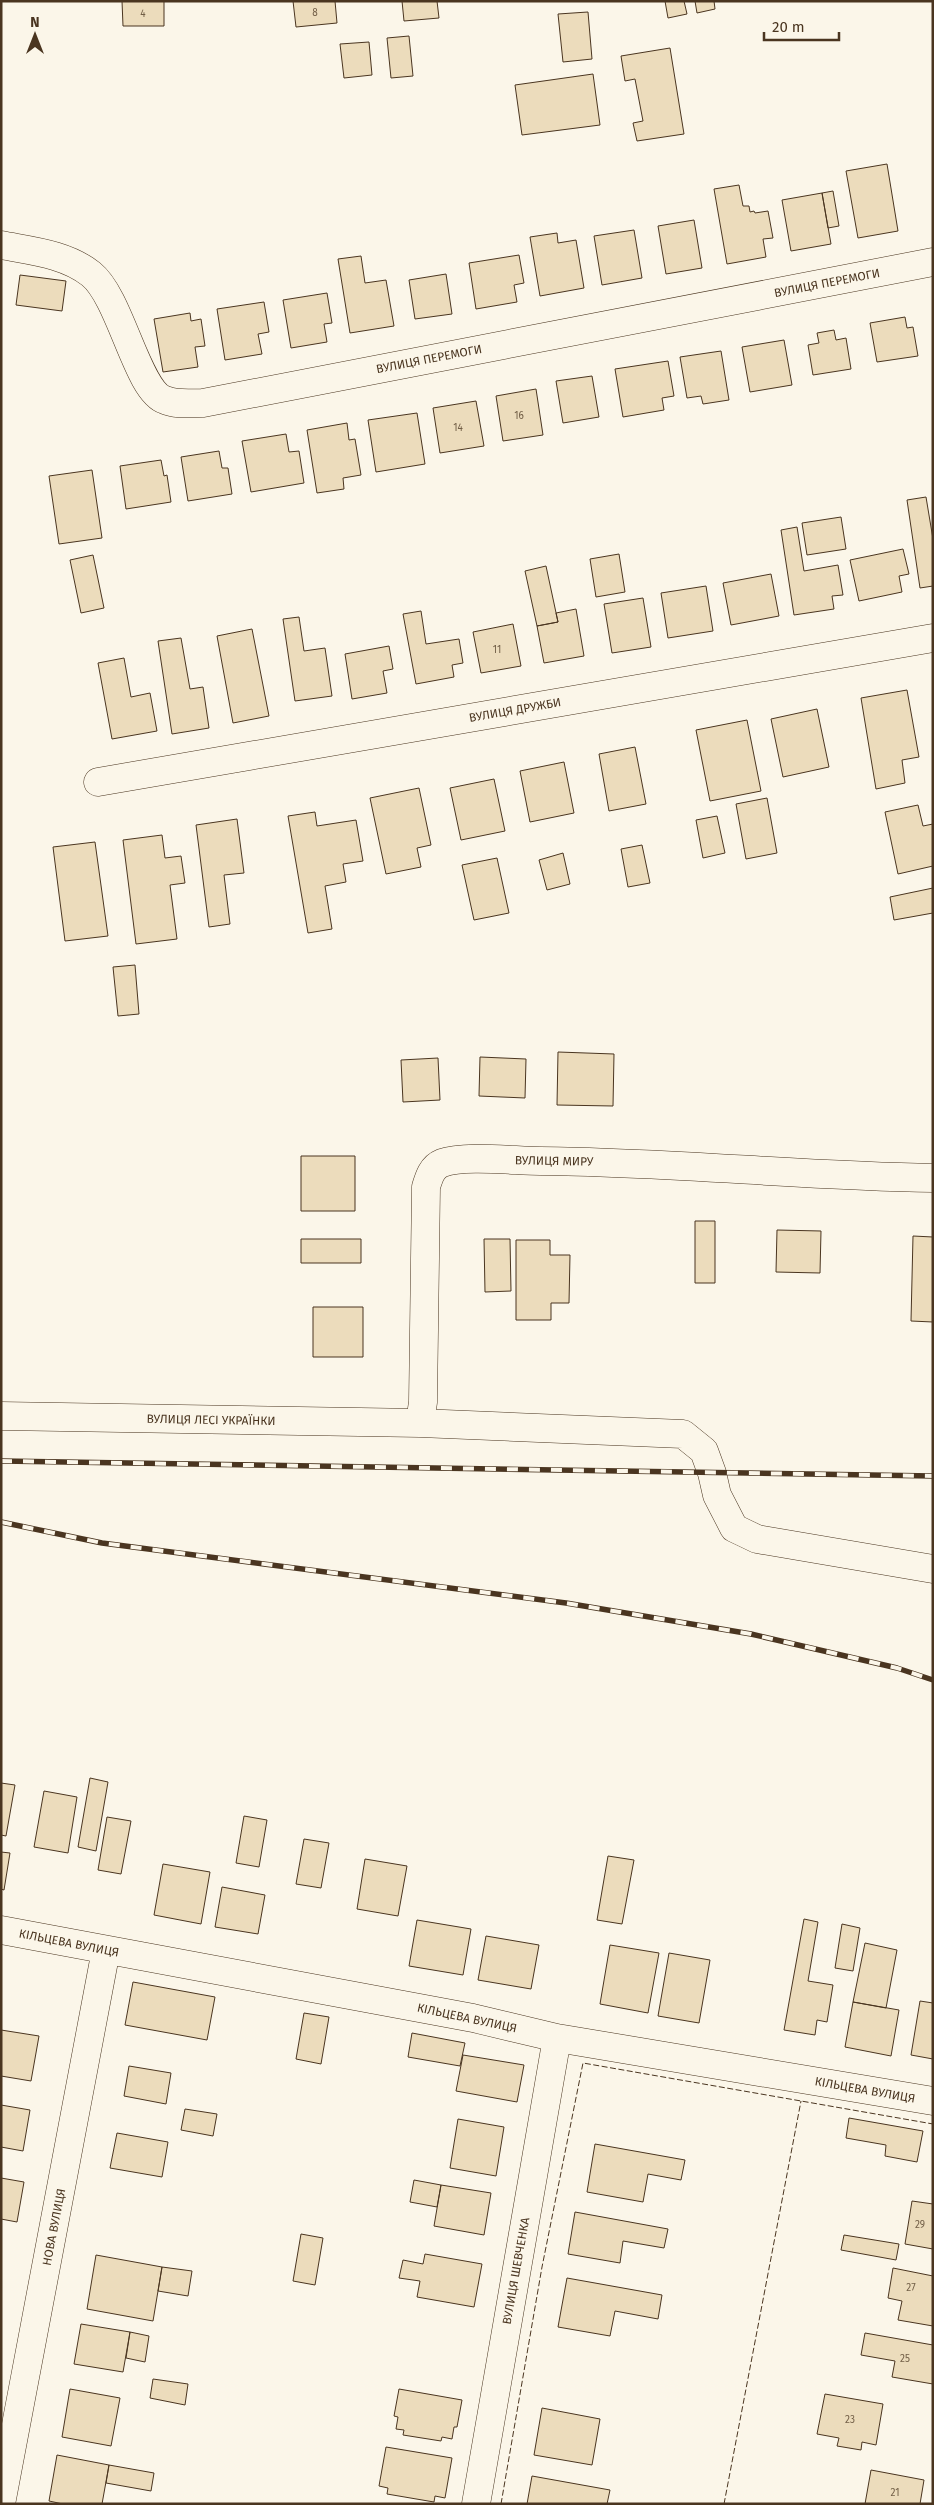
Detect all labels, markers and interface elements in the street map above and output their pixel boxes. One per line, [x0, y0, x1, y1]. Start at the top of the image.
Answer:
house number: 8 [312, 7, 318, 19]
house number: 4 [140, 8, 146, 20]
north arrow [10, 10, 60, 60]
scale bar [764, 10, 839, 42]
text: N [30, 14, 40, 31]
text: 20 m [772, 18, 805, 36]
street label: ВУЛИЦЯ ПЕРЕМОГИ [773, 266, 881, 300]
street label: ВУЛИЦЯ ПЕРЕМОГИ [375, 342, 483, 376]
house number: 16 [514, 410, 524, 422]
house number: 14 [453, 422, 464, 434]
house number: 11 [493, 644, 501, 656]
street label: ВУЛИЦЯ ДРУЖБИ [468, 695, 562, 725]
street label: ВУЛИЦЯ МИРУ [515, 1153, 594, 1169]
street label: ВУЛИЦЯ ЛЕСІ УКРАЇНКИ [146, 1411, 276, 1428]
street label: КІЛЬЦЕВА ВУЛИЦЯ [18, 1926, 120, 1960]
street label: КІЛЬЦЕВА ВУЛИЦЯ [416, 2001, 518, 2035]
street label: КІЛЬЦЕВА ВУЛИЦЯ [814, 2074, 916, 2106]
street label: НОВА ВУЛИЦЯ [40, 2187, 68, 2267]
street label: ВУЛИЦЯ ШЕВЧЕНКА [500, 2216, 532, 2326]
house number: 29 [915, 2219, 925, 2231]
house number: 27 [906, 2282, 916, 2294]
house number: 25 [900, 2353, 910, 2365]
house number: 23 [845, 2414, 855, 2426]
house number: 21 [890, 2487, 900, 2499]

